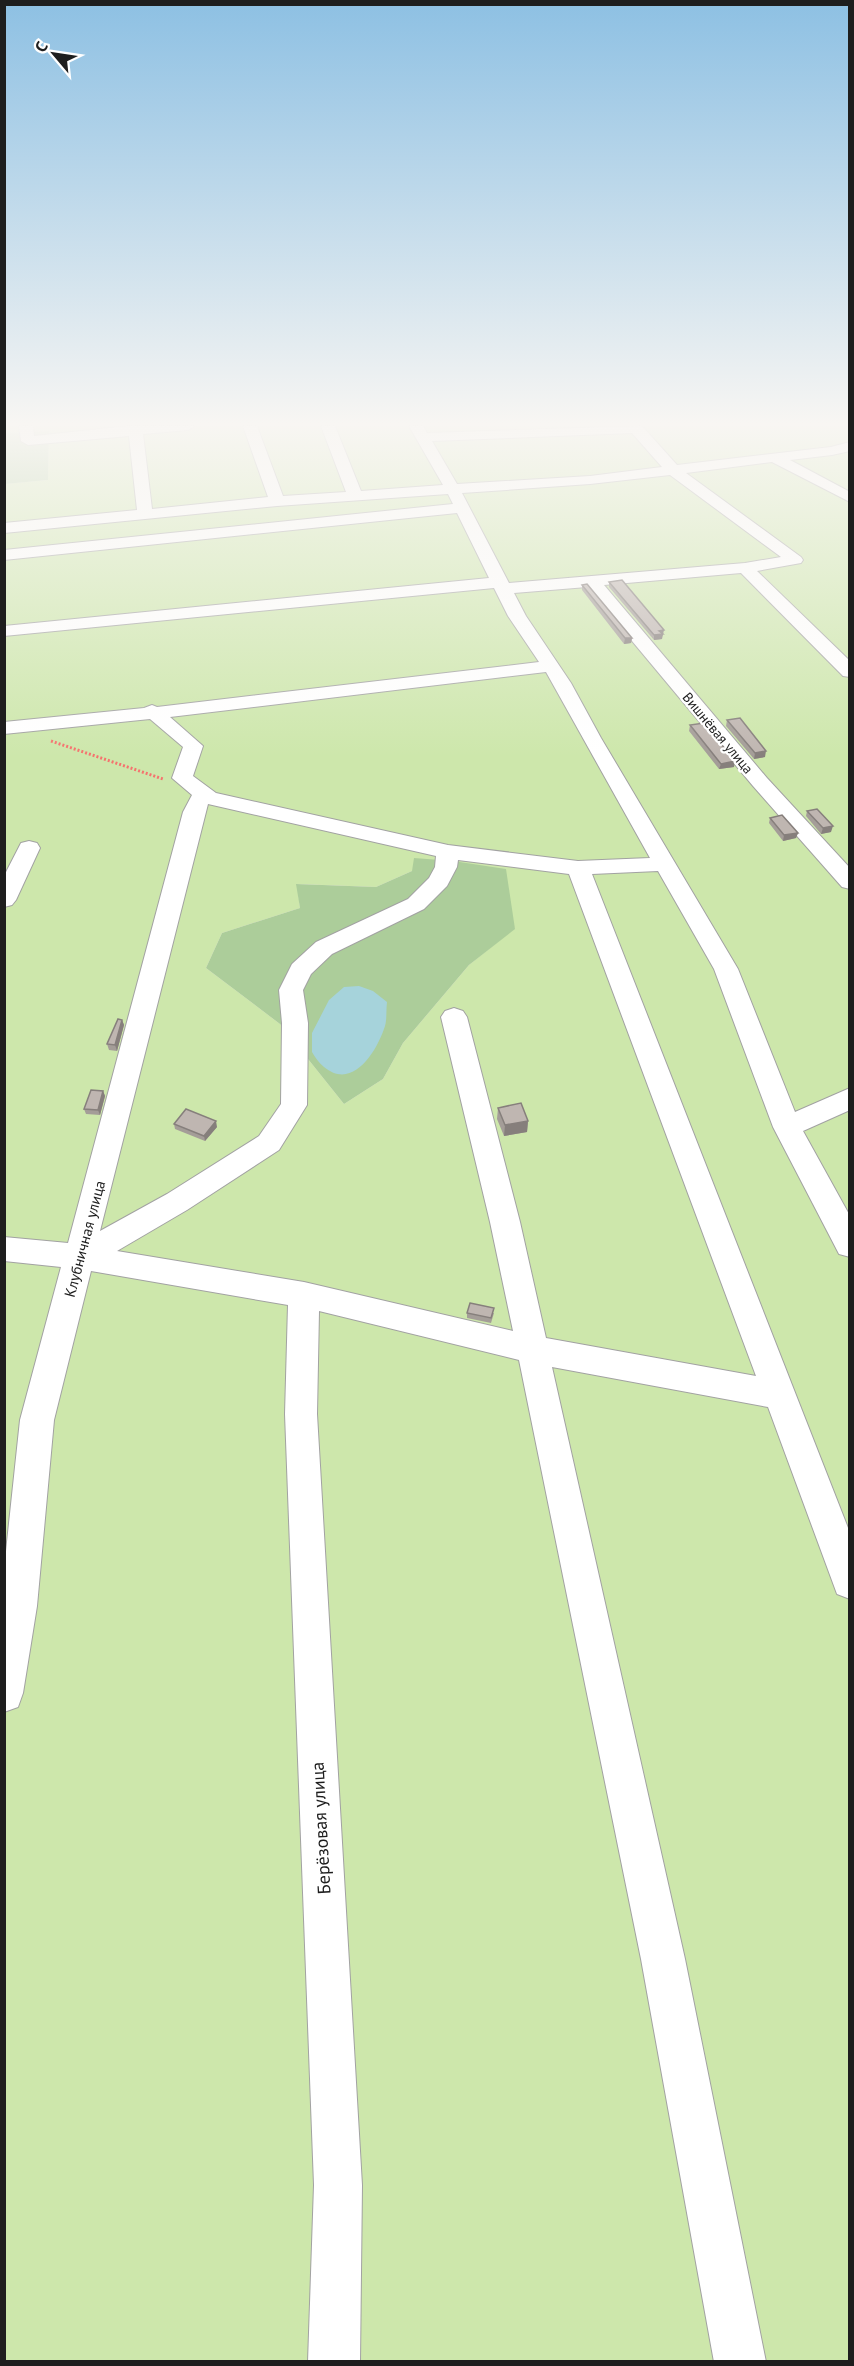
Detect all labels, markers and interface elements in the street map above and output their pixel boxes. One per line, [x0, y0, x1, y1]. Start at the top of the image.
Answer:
north arrow [24, 24, 84, 84]
text: С [30, 38, 52, 55]
street label: Вишнёвая улица [679, 689, 757, 777]
street label: Клубничная улица [60, 1178, 109, 1299]
street label: Берёзовая улица [306, 1761, 335, 1895]

